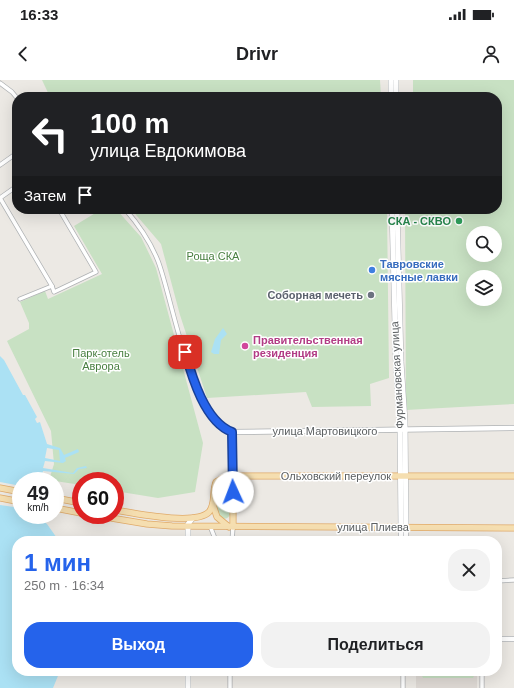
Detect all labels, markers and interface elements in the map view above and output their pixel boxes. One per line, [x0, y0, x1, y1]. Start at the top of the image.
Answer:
text: 16:33 [20, 6, 58, 23]
icon: back [12, 43, 34, 65]
icon: person [480, 43, 502, 65]
text: Drivr [236, 44, 278, 64]
icon: left [24, 108, 76, 160]
text: 100 m [90, 108, 169, 139]
text: улица Евдокимова [90, 141, 246, 161]
icon: arrive [74, 184, 96, 206]
text: Затем [24, 187, 66, 204]
place label: СКА - СКВО [388, 215, 451, 227]
marker: СКА - СКВО [454, 216, 464, 226]
map controls [466, 226, 502, 306]
button: search [466, 226, 502, 262]
park label: Роща СКА [187, 250, 240, 262]
place label: Тавровские мясные лавки [380, 258, 458, 283]
marker: Тавровские мясные лавки [367, 265, 377, 275]
button: layers [466, 270, 502, 306]
place label: Соборная мечеть [267, 289, 363, 301]
marker: Соборная мечеть [366, 290, 376, 300]
street label: Фурмановская улица [388, 320, 406, 429]
place label: Правительственная резиденция [253, 334, 363, 359]
pin [168, 335, 202, 369]
icon: arrive [174, 341, 196, 363]
marker: Правительственная резиденция [240, 341, 250, 351]
park label: Парк-отель Аврора [72, 347, 130, 372]
street label: улица Мартовицкого [273, 425, 377, 437]
street label: Ольховский переулок [281, 470, 391, 482]
position arrow [212, 471, 254, 513]
speed limit sign: 60 [72, 472, 124, 524]
text: 49 [27, 482, 49, 504]
text: km/h [27, 502, 49, 513]
street label: улица Плиева [337, 521, 410, 533]
text: 1 мин [24, 549, 91, 576]
button: close [448, 549, 490, 591]
text: 250 m · 16:34 [24, 578, 104, 593]
button: Выход [24, 622, 253, 668]
button: Поделиться [261, 622, 490, 668]

